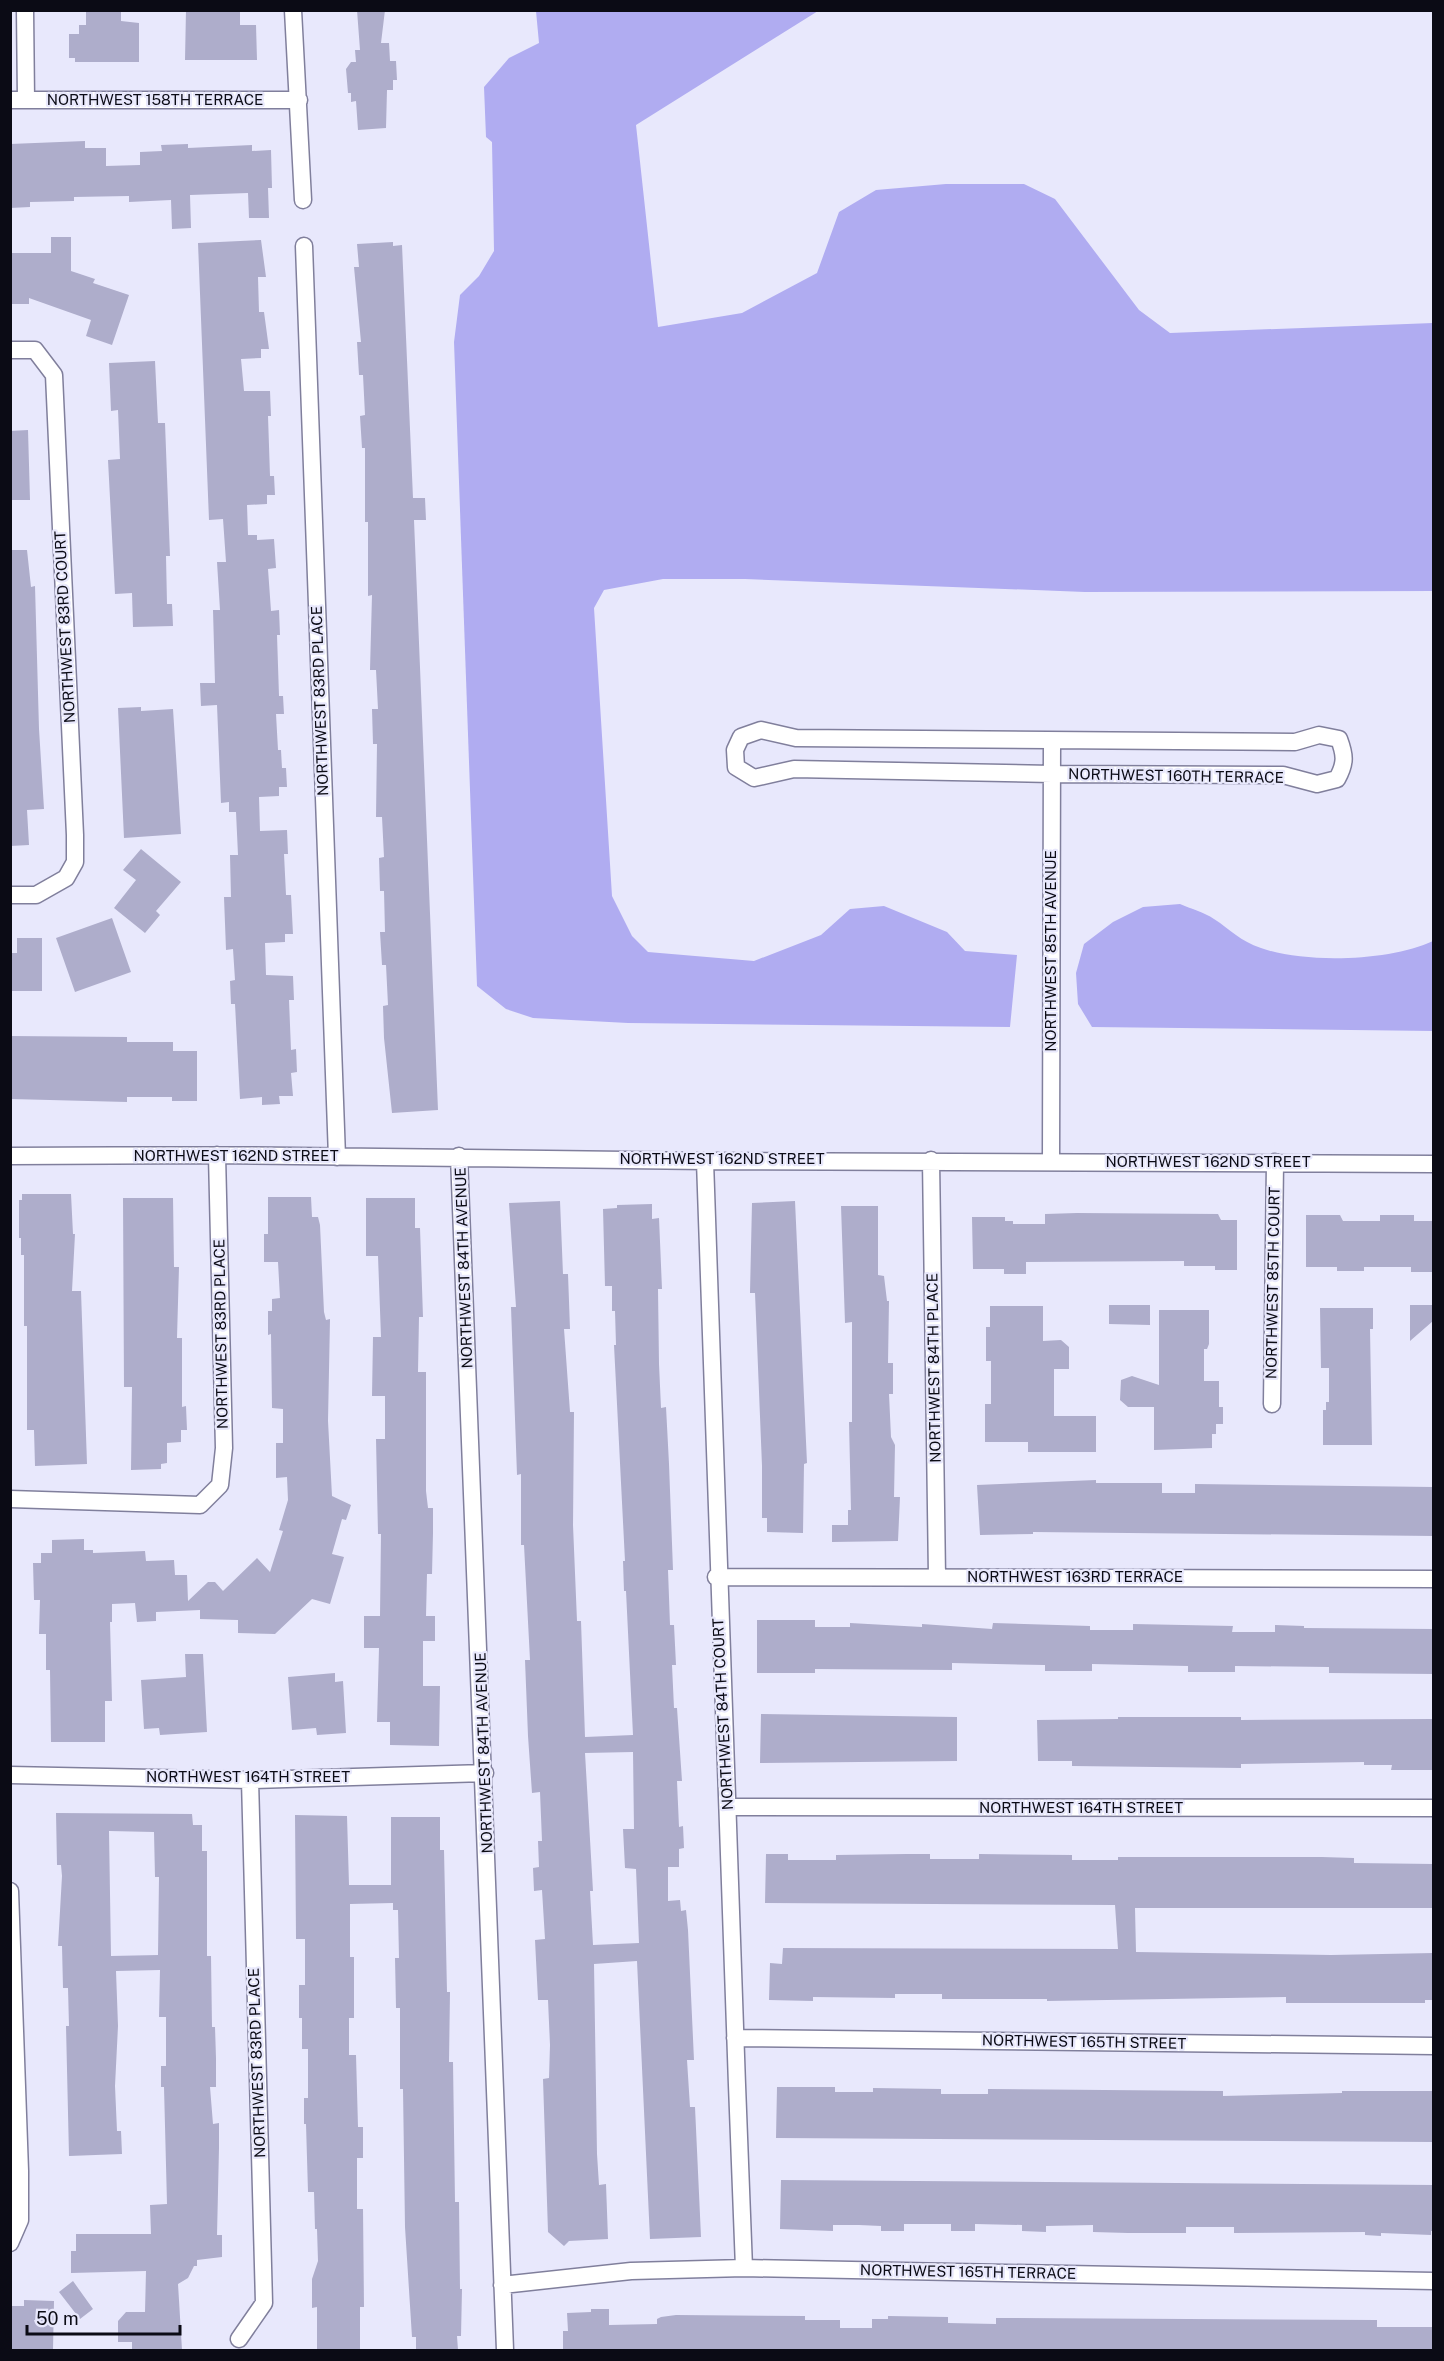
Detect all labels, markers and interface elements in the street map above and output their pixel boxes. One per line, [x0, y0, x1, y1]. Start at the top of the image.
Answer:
street label: NORTHWEST 158TH TERRACE [47, 91, 263, 108]
street label: NORTHWEST 83RD COURT [51, 530, 78, 724]
street label: NORTHWEST 83RD PLACE [308, 606, 331, 796]
street label: NORTHWEST 160TH TERRACE [1068, 765, 1284, 786]
street label: NORTHWEST 85TH AVENUE [1042, 850, 1059, 1052]
street label: NORTHWEST 162ND STREET [133, 1147, 339, 1164]
street label: NORTHWEST 162ND STREET [619, 1150, 825, 1167]
street label: NORTHWEST 162ND STREET [1105, 1153, 1311, 1170]
street label: NORTHWEST 84TH AVENUE [451, 1167, 476, 1369]
street label: NORTHWEST 85TH COURT [1262, 1186, 1283, 1379]
street label: NORTHWEST 83RD PLACE [210, 1239, 231, 1429]
street label: NORTHWEST 84TH PLACE [923, 1273, 944, 1463]
street label: NORTHWEST 163RD TERRACE [967, 1568, 1183, 1585]
street label: NORTHWEST 84TH COURT [709, 1618, 736, 1810]
street label: NORTHWEST 84TH AVENUE [471, 1652, 496, 1854]
street label: NORTHWEST 164TH STREET [146, 1768, 350, 1785]
street label: NORTHWEST 164TH STREET [979, 1799, 1183, 1816]
street label: NORTHWEST 83RD PLACE [245, 1968, 268, 2158]
street label: NORTHWEST 165TH STREET [982, 2031, 1187, 2052]
street label: NORTHWEST 165TH TERRACE [860, 2261, 1076, 2282]
scale bar [27, 2298, 180, 2336]
text: 50 m [36, 2308, 79, 2329]

